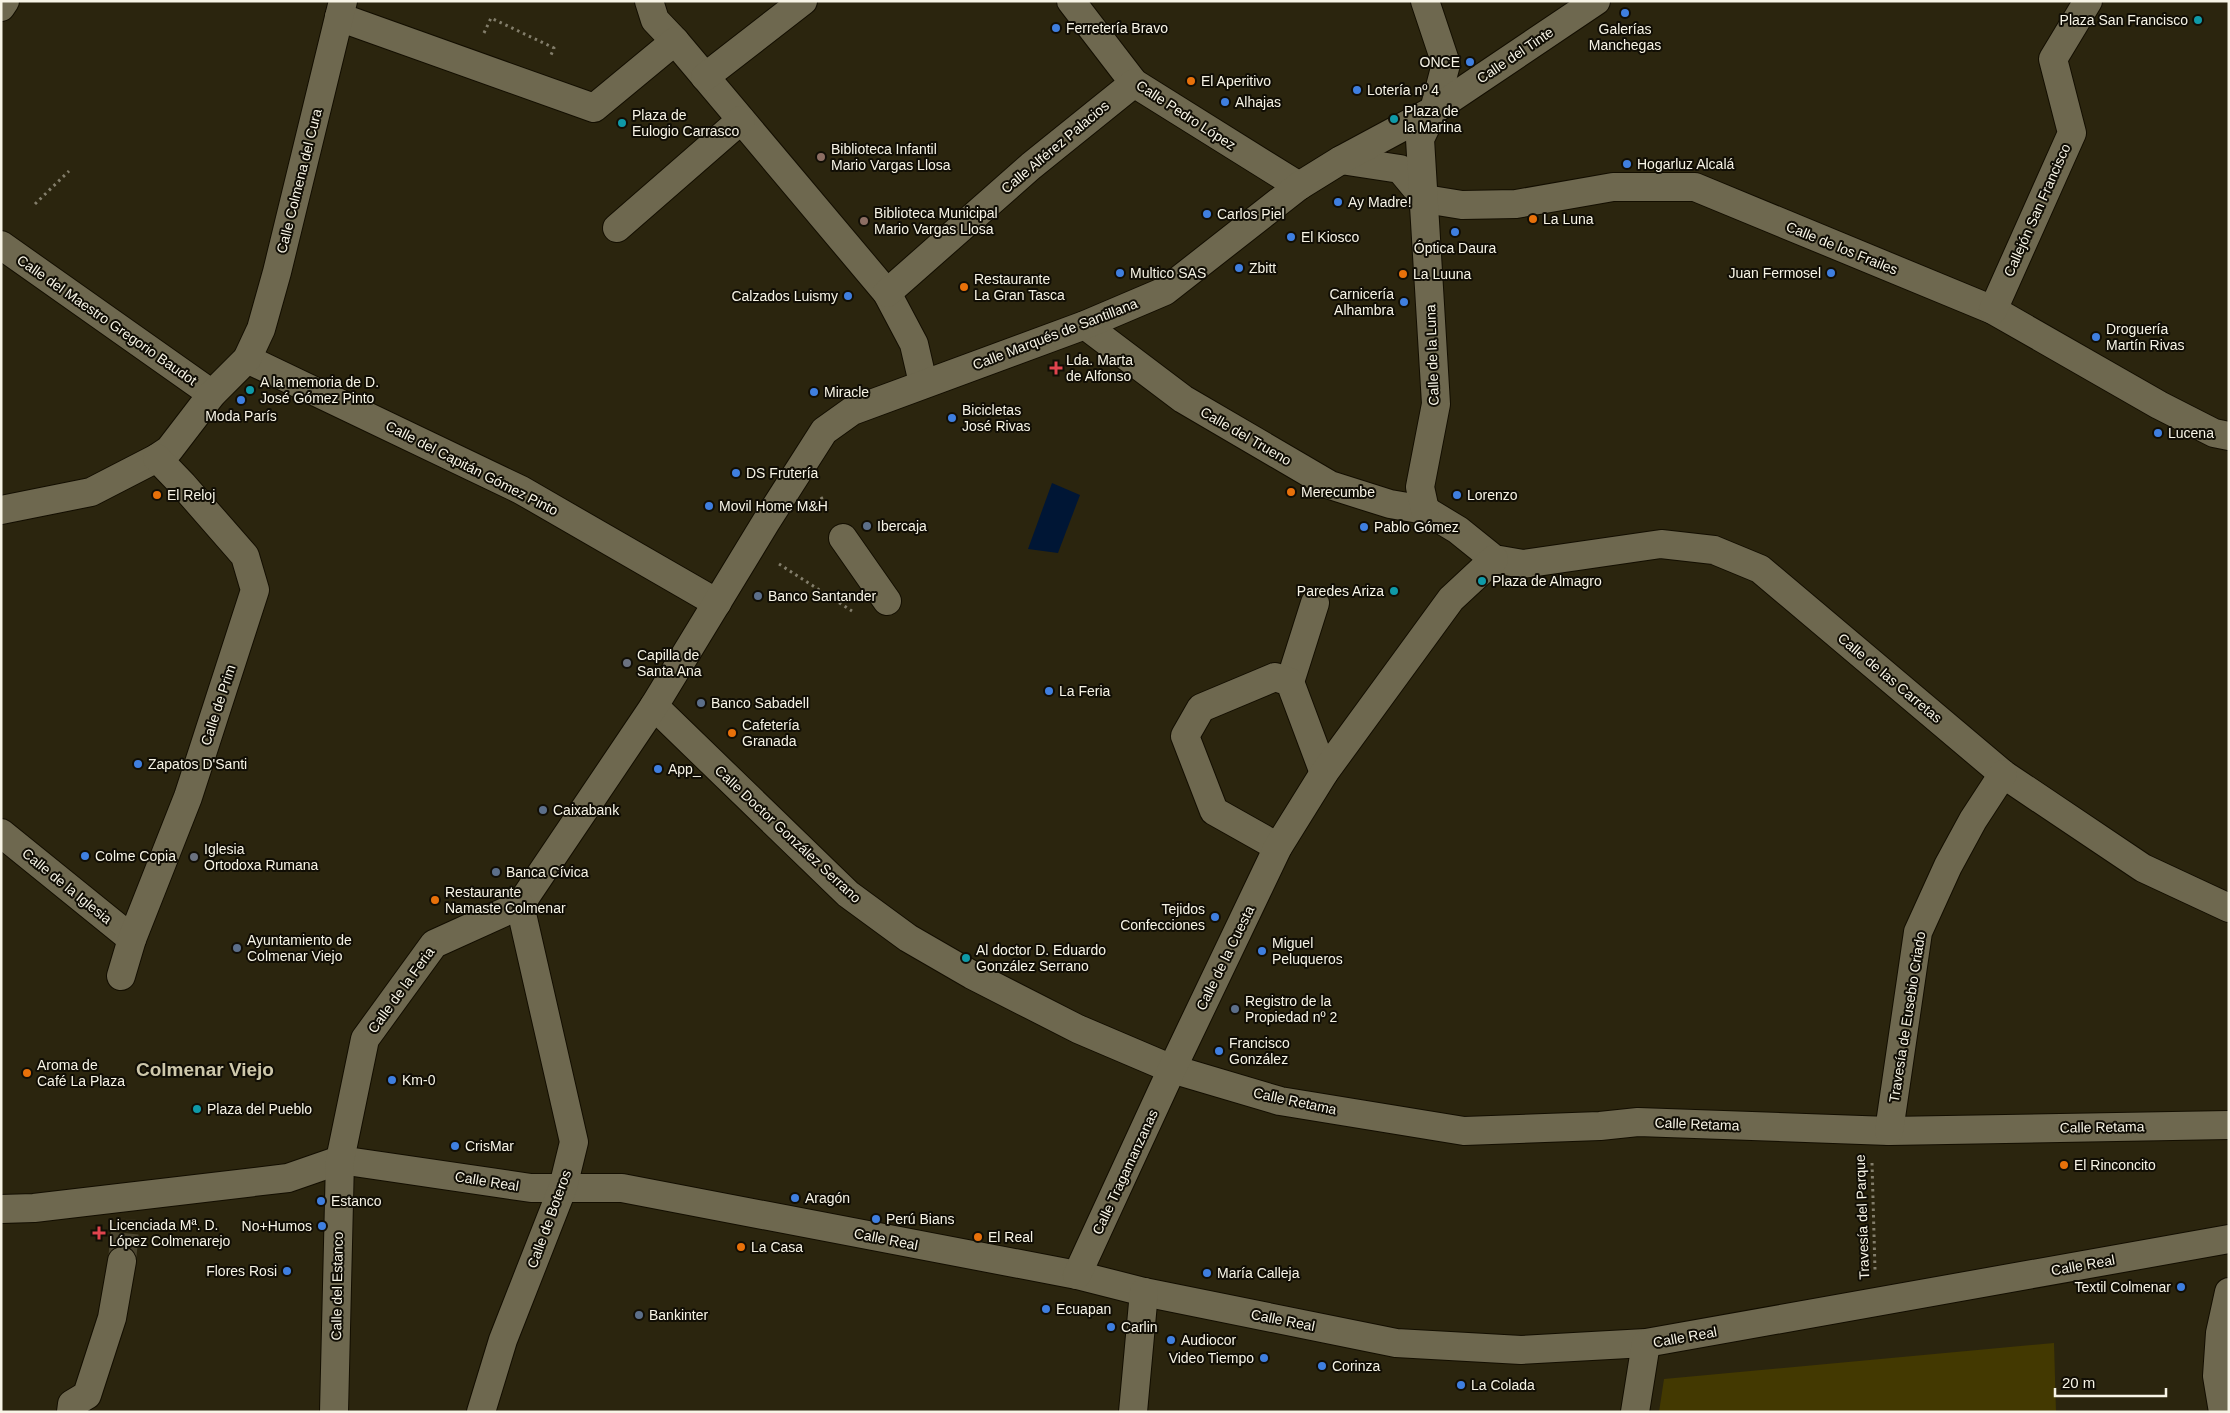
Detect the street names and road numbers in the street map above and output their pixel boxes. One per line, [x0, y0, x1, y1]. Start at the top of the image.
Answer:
street label: Calle del Tinte [1474, 23, 1556, 86]
street label: Calle Pedro López [1133, 77, 1239, 153]
street label: Calle Alférez Palacios [998, 97, 1112, 197]
street label: Calle Colmena del Cura [273, 107, 325, 255]
street label: Callejón San Francisco [2000, 141, 2074, 279]
street label: Calle de los Frailes [1784, 218, 1900, 278]
street label: Calle del Maestro Gregorio Baudot [14, 252, 200, 388]
street label: Calle Marqués de Santillana [970, 295, 1140, 373]
street label: Calle de la Luna [1422, 304, 1442, 406]
street label: Calle del Trueno [1198, 404, 1294, 469]
street label: Calle del Capitán Gómez Pinto [383, 417, 561, 519]
street label: Calle de las Carretas [1835, 630, 1945, 726]
street label: Calle de Prim [197, 663, 239, 747]
street label: Calle Doctor González Serrano [712, 762, 864, 906]
street label: Calle de la Iglesia [19, 845, 115, 927]
street label: Calle de la Cuesta [1193, 903, 1257, 1013]
street label: Travesía de Eusebio Criado [1886, 930, 1928, 1104]
street label: Calle de la Feria [365, 944, 438, 1036]
street label: Calle Retama [1252, 1084, 1338, 1118]
street label: Calle Tragamanzanas [1089, 1107, 1161, 1237]
street label: Calle Retama [1654, 1115, 1740, 1133]
street label: Calle Retama [2059, 1118, 2145, 1136]
street label: Travesía del Parque [1852, 1154, 1872, 1280]
street label: Calle Real [454, 1168, 520, 1194]
street label: Calle de Boteros [524, 1168, 574, 1270]
street label: Calle Real [853, 1225, 919, 1253]
street label: Calle del Estanco [328, 1231, 346, 1341]
street label: Calle Real [2050, 1252, 2116, 1278]
street label: Calle Real [1250, 1306, 1316, 1334]
street label: Calle Real [1652, 1324, 1718, 1350]

